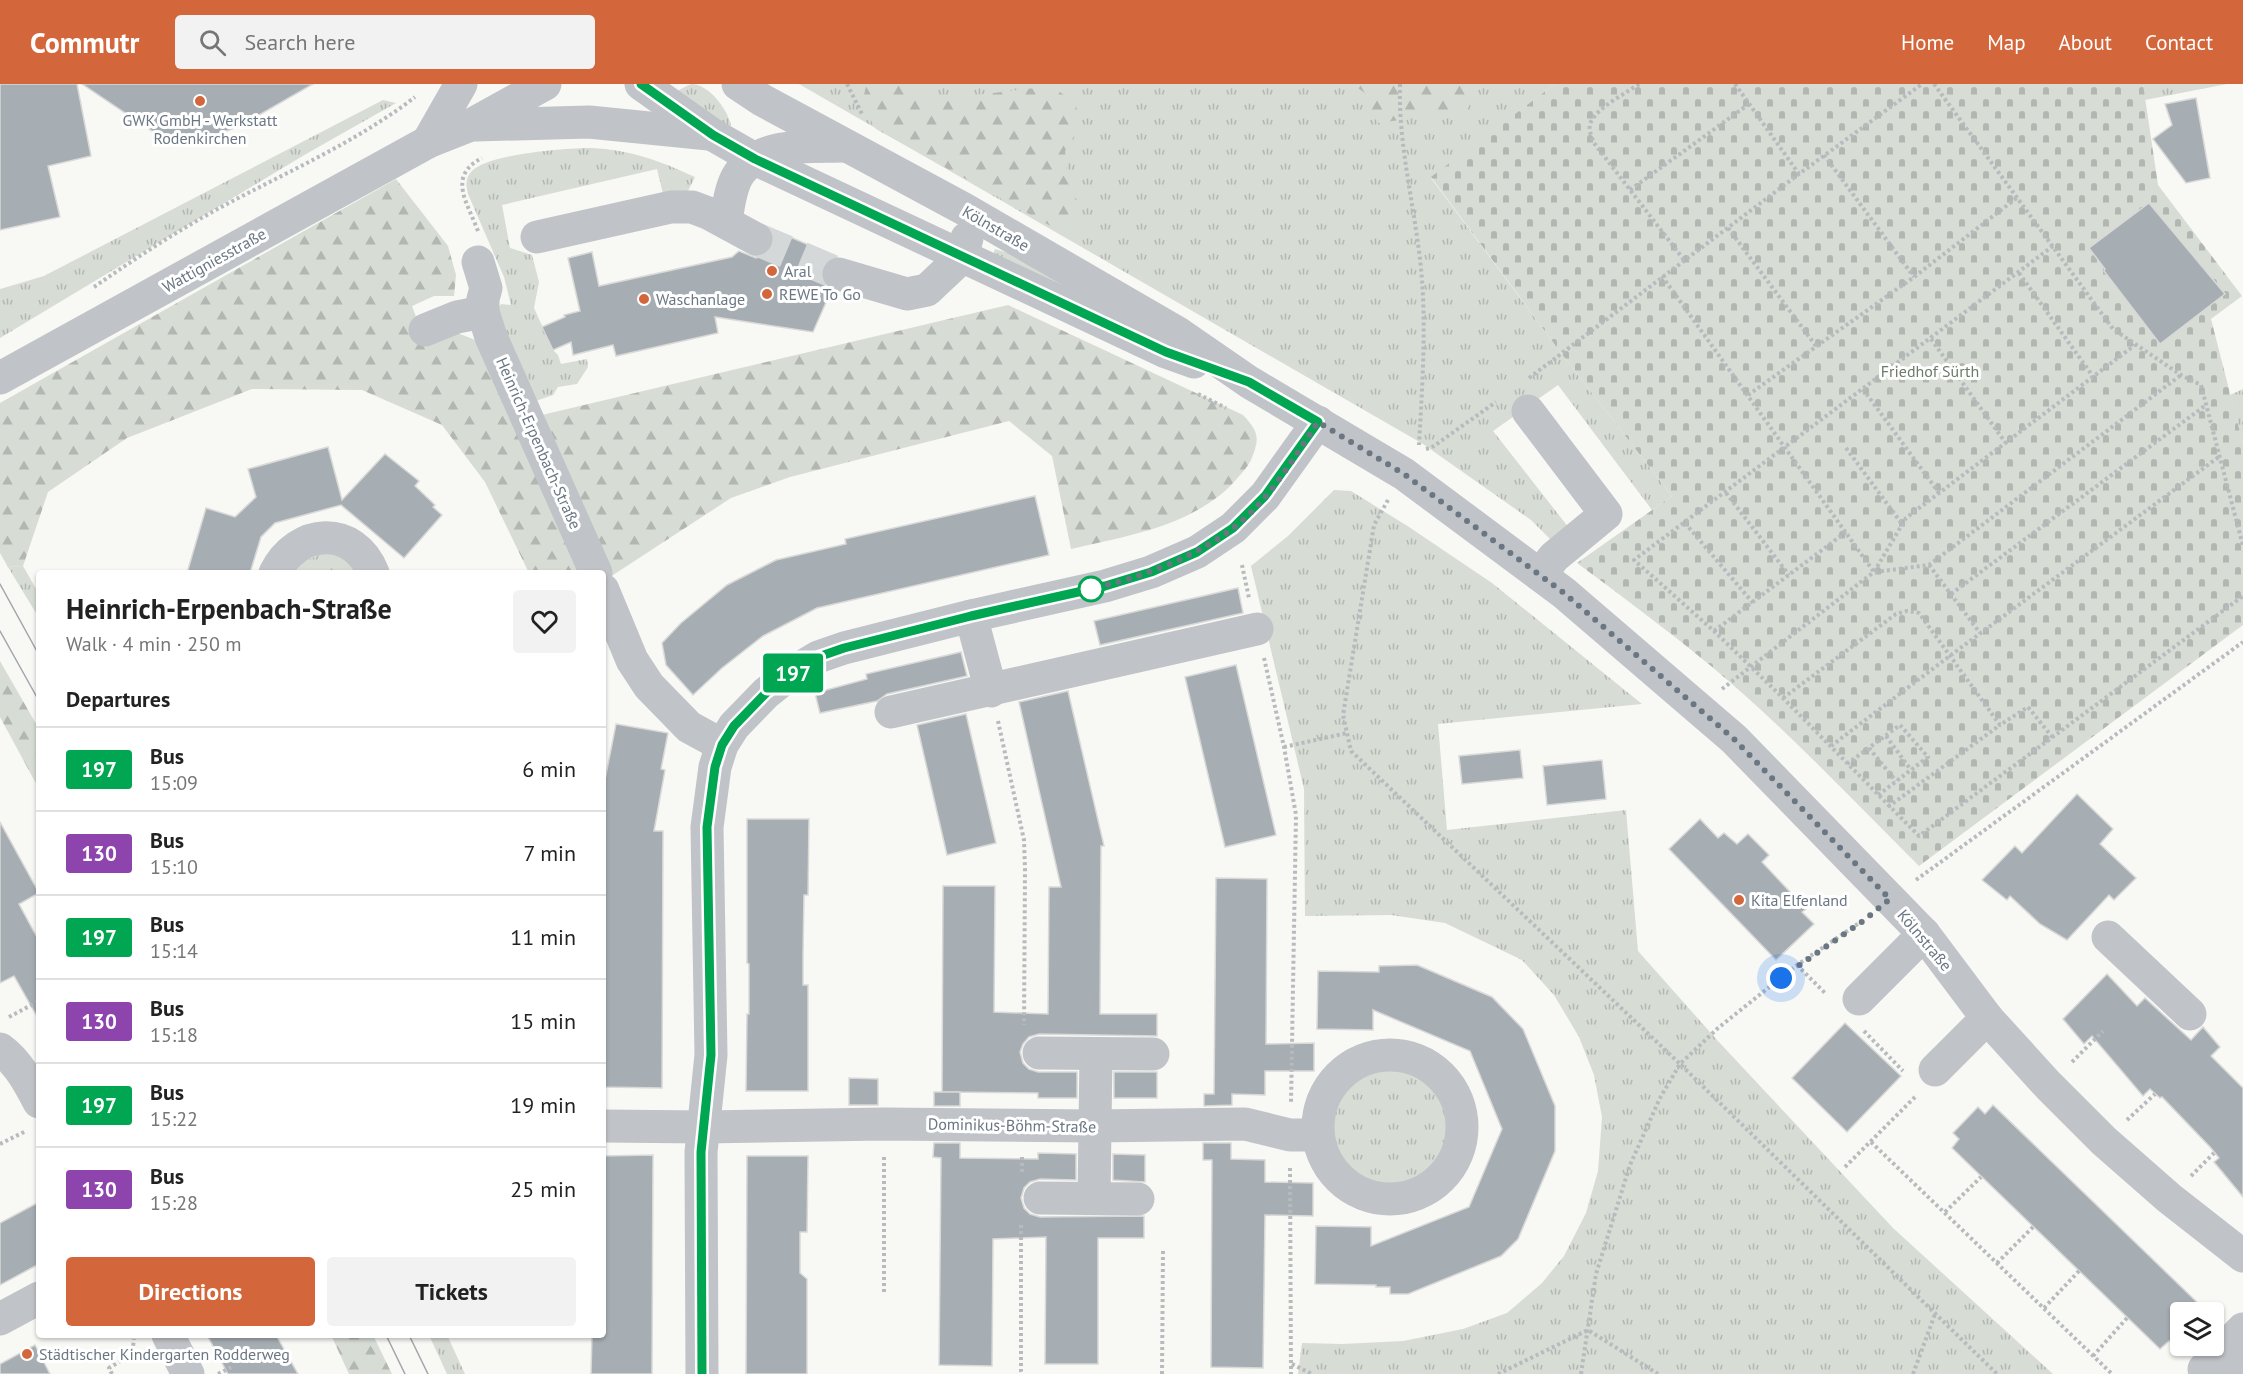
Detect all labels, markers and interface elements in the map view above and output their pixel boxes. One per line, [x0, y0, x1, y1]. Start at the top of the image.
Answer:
search box [175, 15, 595, 69]
text: Commutr [30, 24, 139, 61]
icon: search [196, 26, 229, 59]
text: Search here [244, 28, 355, 56]
text: Home [1901, 29, 1954, 56]
text: Map [1987, 29, 2026, 56]
text: About [2059, 29, 2112, 56]
text: Contact [2145, 29, 2213, 56]
marker: GWK GmbH - Werkstatt Rodenkirchen [193, 94, 207, 108]
place label: GWK GmbH - Werkstatt Rodenkirchen [123, 110, 278, 148]
street label: Kölnstraße [959, 201, 1033, 255]
street label: Wattigniesstraße [159, 223, 269, 297]
place label: Aral [784, 261, 812, 281]
marker: Aral [765, 264, 779, 278]
place label: REWE To Go [779, 284, 861, 304]
marker: REWE To Go [760, 287, 774, 301]
place label: Waschanlage [656, 289, 745, 309]
marker: Waschanlage [637, 292, 651, 306]
street label: Heinrich-Erpenbach-Straße [492, 354, 586, 532]
park label: Friedhof Sürth [1881, 361, 1979, 381]
unlabelled marker [1078, 576, 1104, 602]
text: Heinrich-Erpenbach-Straße [66, 590, 392, 627]
button: heart [513, 590, 576, 653]
text: Walk · 4 min · 250 m [66, 631, 242, 657]
line badge: 197 [758, 654, 828, 692]
text: 197 [775, 660, 811, 687]
text: Departures [66, 685, 170, 713]
text: Bus [150, 742, 184, 770]
text: 6 min [522, 755, 576, 783]
text: 197 [81, 756, 117, 783]
text: 15:09 [150, 770, 198, 796]
text: Bus [150, 826, 184, 854]
text: 7 min [524, 839, 576, 867]
text: 130 [81, 840, 117, 867]
text: 15:10 [150, 854, 198, 880]
place label: Kita Elfenland [1751, 890, 1848, 910]
marker: Kita Elfenland [1732, 893, 1746, 907]
street label: Kölnstraße [1894, 905, 1956, 975]
text: Bus [150, 910, 184, 938]
text: 11 min [510, 923, 576, 951]
text: 197 [81, 924, 117, 951]
text: 15:14 [150, 938, 198, 964]
your location [1766, 963, 1796, 993]
text: Bus [150, 994, 184, 1022]
text: 15 min [510, 1007, 576, 1035]
text: 130 [81, 1008, 117, 1035]
text: 15:18 [150, 1022, 198, 1048]
text: Bus [150, 1078, 184, 1106]
text: 19 min [510, 1091, 576, 1119]
text: 197 [81, 1092, 117, 1119]
text: 15:22 [150, 1106, 198, 1132]
street label: Dominikus-Böhm-Straße [928, 1114, 1096, 1136]
text: Bus [150, 1162, 184, 1190]
text: 25 min [510, 1175, 576, 1203]
text: 130 [81, 1176, 117, 1203]
text: 15:28 [150, 1190, 198, 1216]
button: Directions [66, 1257, 315, 1326]
button: Tickets [327, 1257, 576, 1326]
map controls [2170, 1302, 2224, 1356]
button: layers [2170, 1302, 2224, 1356]
place label: Städtischer Kindergarten Rodderweg [39, 1344, 290, 1364]
marker: Städtischer Kindergarten Rodderweg [20, 1347, 34, 1361]

